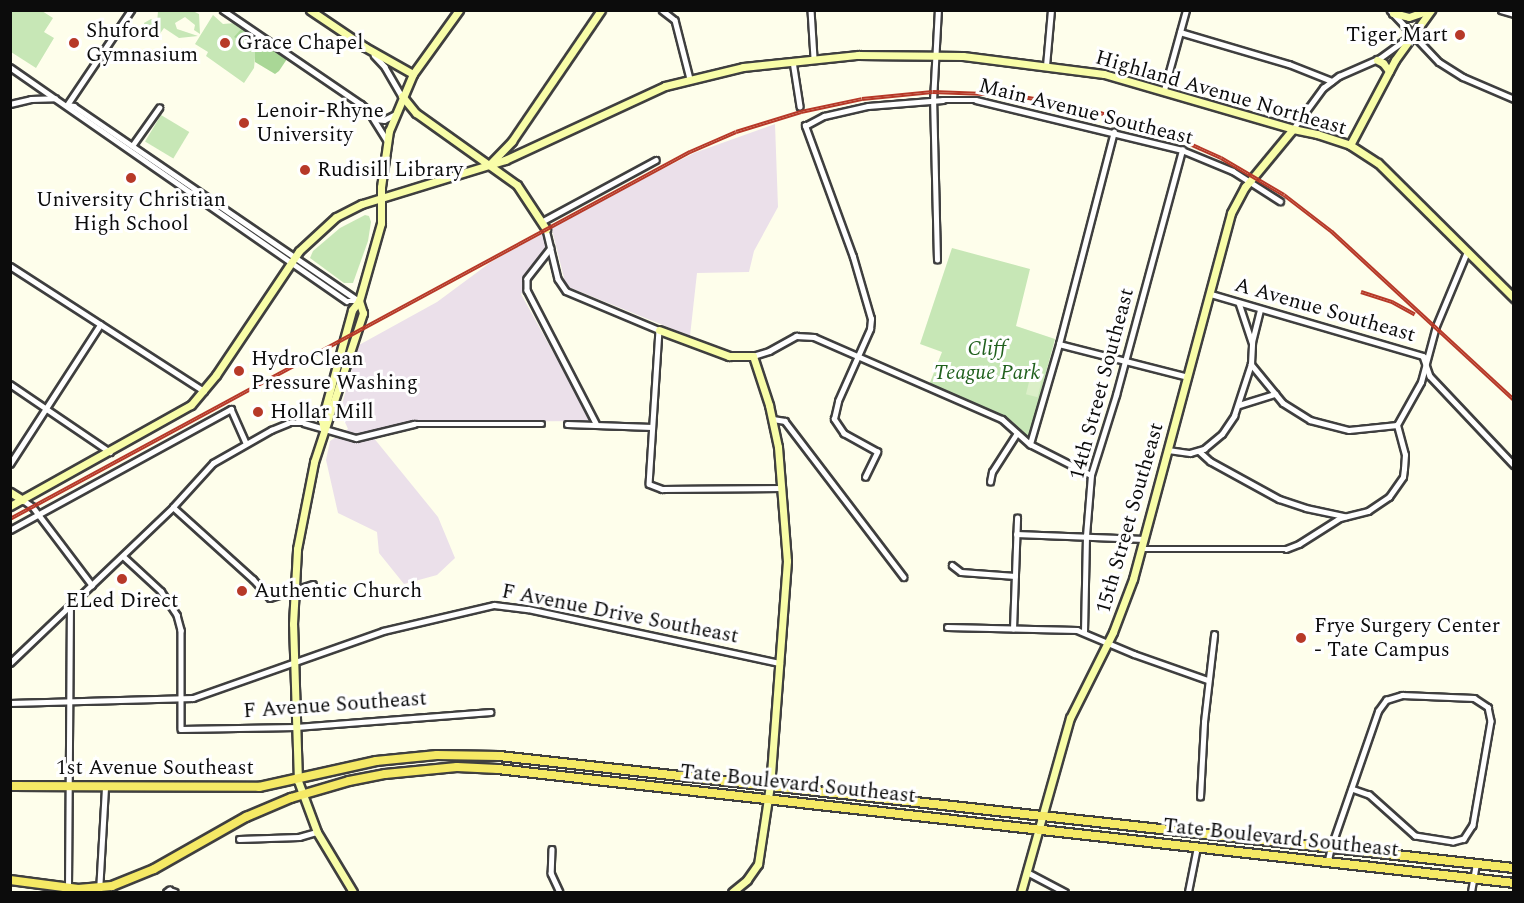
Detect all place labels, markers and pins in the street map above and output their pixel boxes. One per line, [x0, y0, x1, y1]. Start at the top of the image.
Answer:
place label: Shuford Gymnasium [86, 18, 198, 68]
place label: Tiger Mart [1346, 22, 1448, 48]
marker: Tiger Mart [1453, 28, 1467, 42]
place label: Grace Chapel [237, 30, 363, 56]
marker: Shuford Gymnasium [67, 36, 81, 50]
marker: Grace Chapel [218, 36, 232, 50]
place label: Lenoir-Rhyne University [256, 98, 384, 148]
marker: Lenoir-Rhyne University [237, 116, 251, 130]
place label: Rudisill Library [317, 157, 463, 183]
marker: Rudisill Library [298, 163, 312, 177]
marker: University Christian High School [124, 171, 138, 185]
place label: University Christian High School [36, 187, 226, 237]
place label: HydroClean Pressure Washing [251, 346, 418, 396]
marker: HydroClean Pressure Washing [232, 364, 246, 378]
place label: Hollar Mill [270, 399, 374, 425]
marker: Hollar Mill [251, 405, 265, 419]
marker: ELed Direct [115, 572, 129, 586]
place label: Authentic Church [254, 578, 422, 604]
marker: Authentic Church [235, 584, 249, 598]
place label: ELed Direct [66, 588, 178, 614]
place label: Frye Surgery Center - Tate Campus [1314, 613, 1500, 663]
marker: Frye Surgery Center - Tate Campus [1292, 629, 1310, 647]

